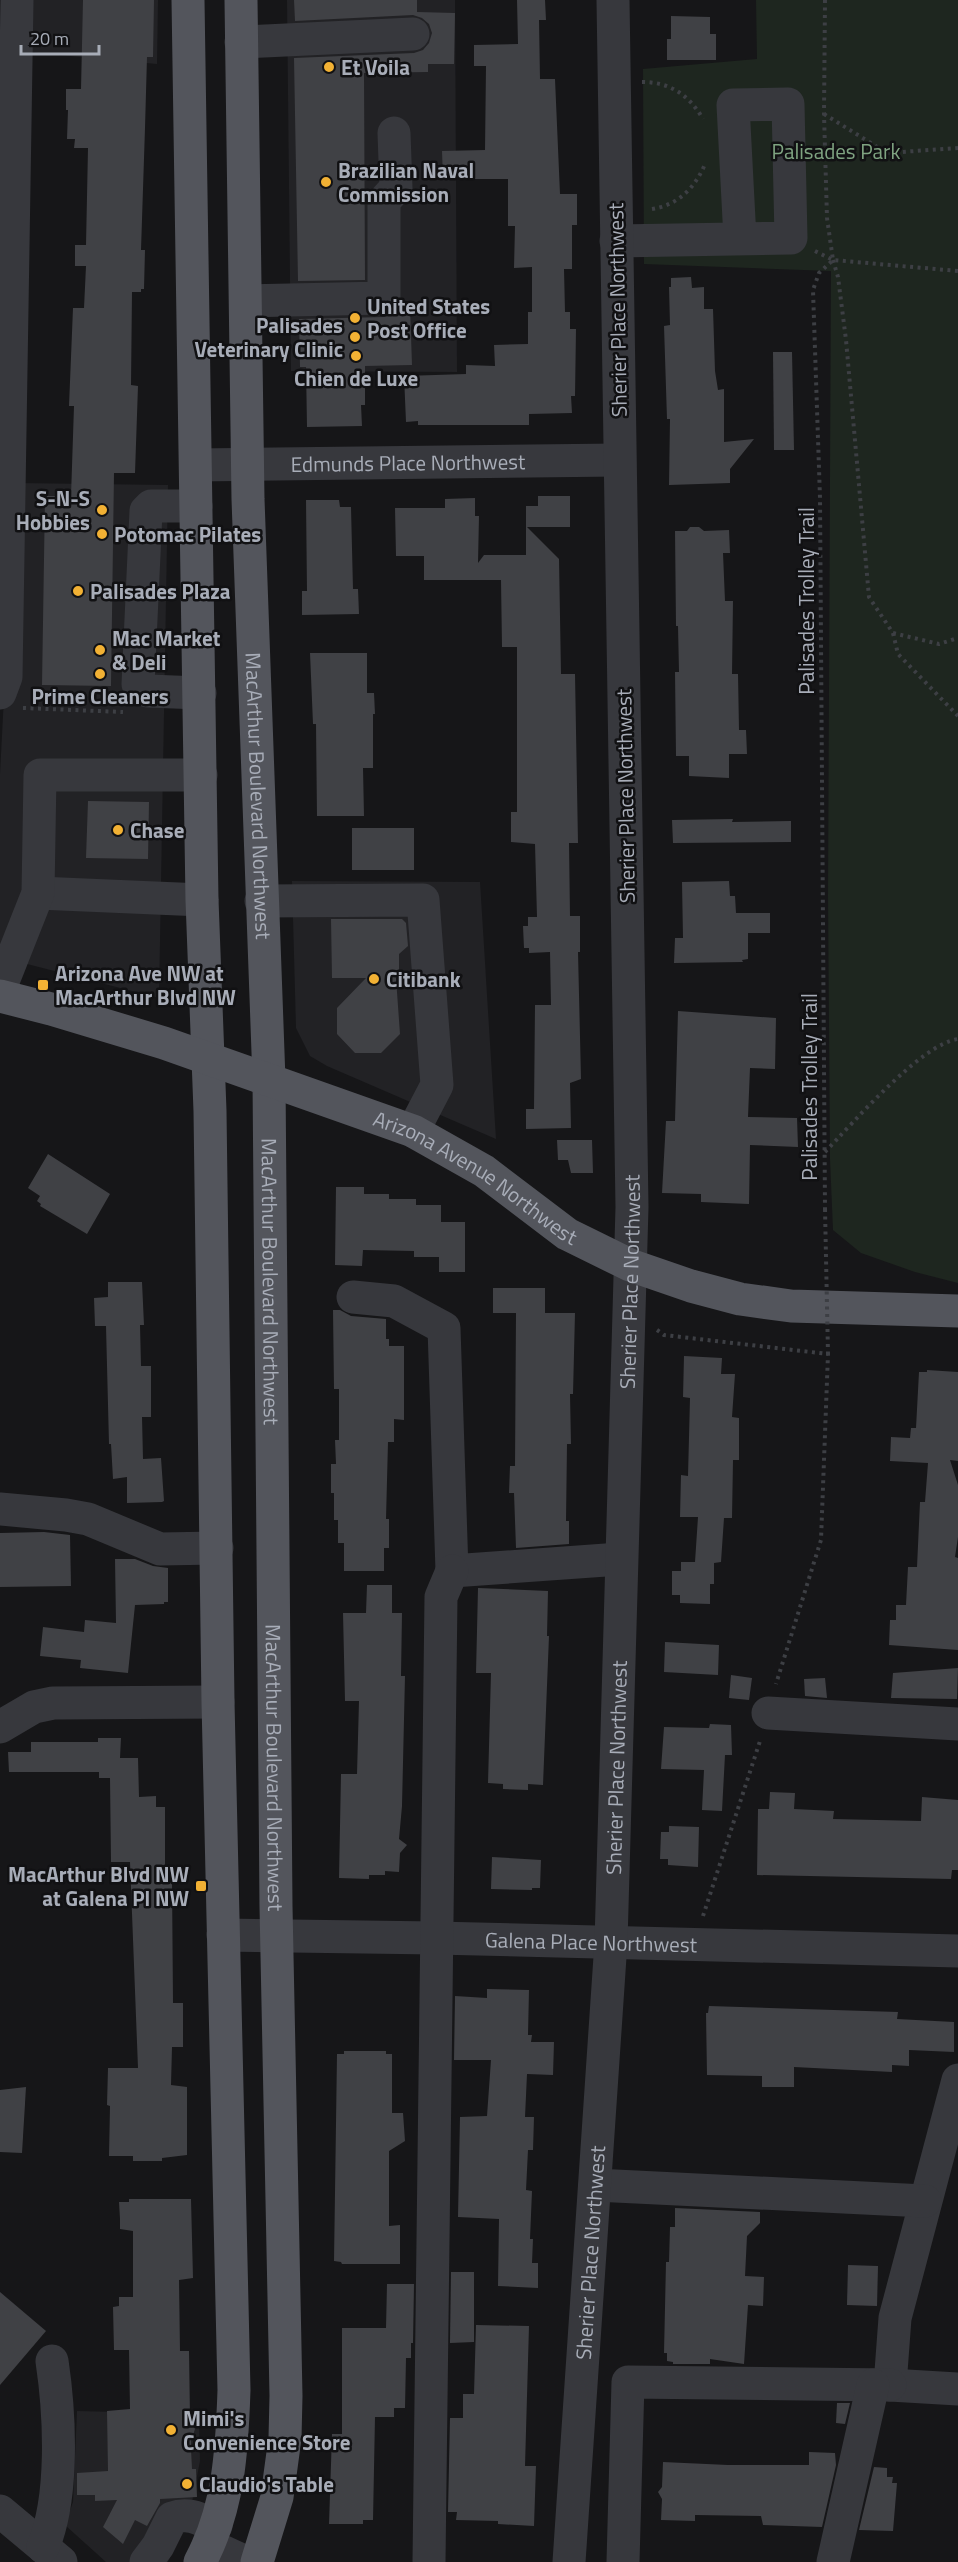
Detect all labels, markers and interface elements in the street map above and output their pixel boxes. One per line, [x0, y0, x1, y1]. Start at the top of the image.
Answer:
scale bar [21, 18, 99, 56]
text: 20 m [30, 25, 69, 52]
place label: Et Voila [341, 51, 410, 83]
marker: Et Voila [322, 60, 336, 74]
park label: Palisades Park [772, 135, 900, 167]
place label: Brazilian Naval Commission [338, 154, 474, 210]
marker: Brazilian Naval Commission [319, 175, 333, 189]
street label: Sherier Place Northwest [599, 202, 635, 417]
place label: United States Post Office [367, 290, 490, 346]
place label: Palisades Veterinary Clinic [194, 309, 343, 365]
marker: United States Post Office [348, 311, 362, 325]
marker: Palisades Veterinary Clinic [348, 330, 362, 344]
marker: Chien de Luxe [349, 349, 363, 363]
place label: Chien de Luxe [294, 362, 418, 394]
street label: Edmunds Place Northwest [290, 445, 526, 480]
place label: S-N-S Hobbies [16, 482, 90, 538]
marker: S-N-S Hobbies [95, 503, 109, 517]
street label: Palisades Trolley Trail [790, 507, 822, 695]
place label: Potomac Pilates [114, 518, 261, 550]
marker: Potomac Pilates [95, 527, 109, 541]
place label: Palisades Plaza [90, 575, 231, 607]
marker: Palisades Plaza [71, 584, 85, 598]
place label: Mac Market & Deli [112, 622, 221, 678]
marker: Mac Market & Deli [93, 643, 107, 657]
street label: MacArthur Boulevard Northwest [238, 652, 280, 940]
marker: Prime Cleaners [93, 667, 107, 681]
place label: Prime Cleaners [31, 680, 169, 712]
street label: Sherier Place Northwest [607, 688, 643, 903]
place label: Chase [130, 814, 184, 846]
marker: Chase [111, 823, 125, 837]
place label: Arizona Ave NW at MacArthur Blvd NW [55, 957, 236, 1013]
place label: Citibank [386, 963, 461, 995]
marker: Citibank [367, 972, 381, 986]
marker: Arizona Ave NW at MacArthur Blvd NW [36, 978, 50, 992]
street label: Palisades Trolley Trail [793, 993, 825, 1181]
street label: Arizona Avenue Northwest [369, 1102, 583, 1253]
street label: MacArthur Boulevard Northwest [253, 1138, 288, 1426]
street label: Sherier Place Northwest [611, 1174, 648, 1389]
street label: MacArthur Boulevard Northwest [258, 1624, 292, 1912]
street label: Sherier Place Northwest [597, 1659, 635, 1875]
place label: MacArthur Blvd NW at Galena Pl NW [8, 1858, 189, 1914]
marker: MacArthur Blvd NW at Galena Pl NW [194, 1879, 208, 1893]
street label: Galena Place Northwest [484, 1923, 698, 1961]
street label: Sherier Place Northwest [567, 2144, 613, 2361]
place label: Mimi's Convenience Store [183, 2402, 351, 2458]
marker: Mimi's Convenience Store [164, 2423, 178, 2437]
place label: Claudio's Table [199, 2468, 334, 2500]
marker: Claudio's Table [180, 2477, 194, 2491]

